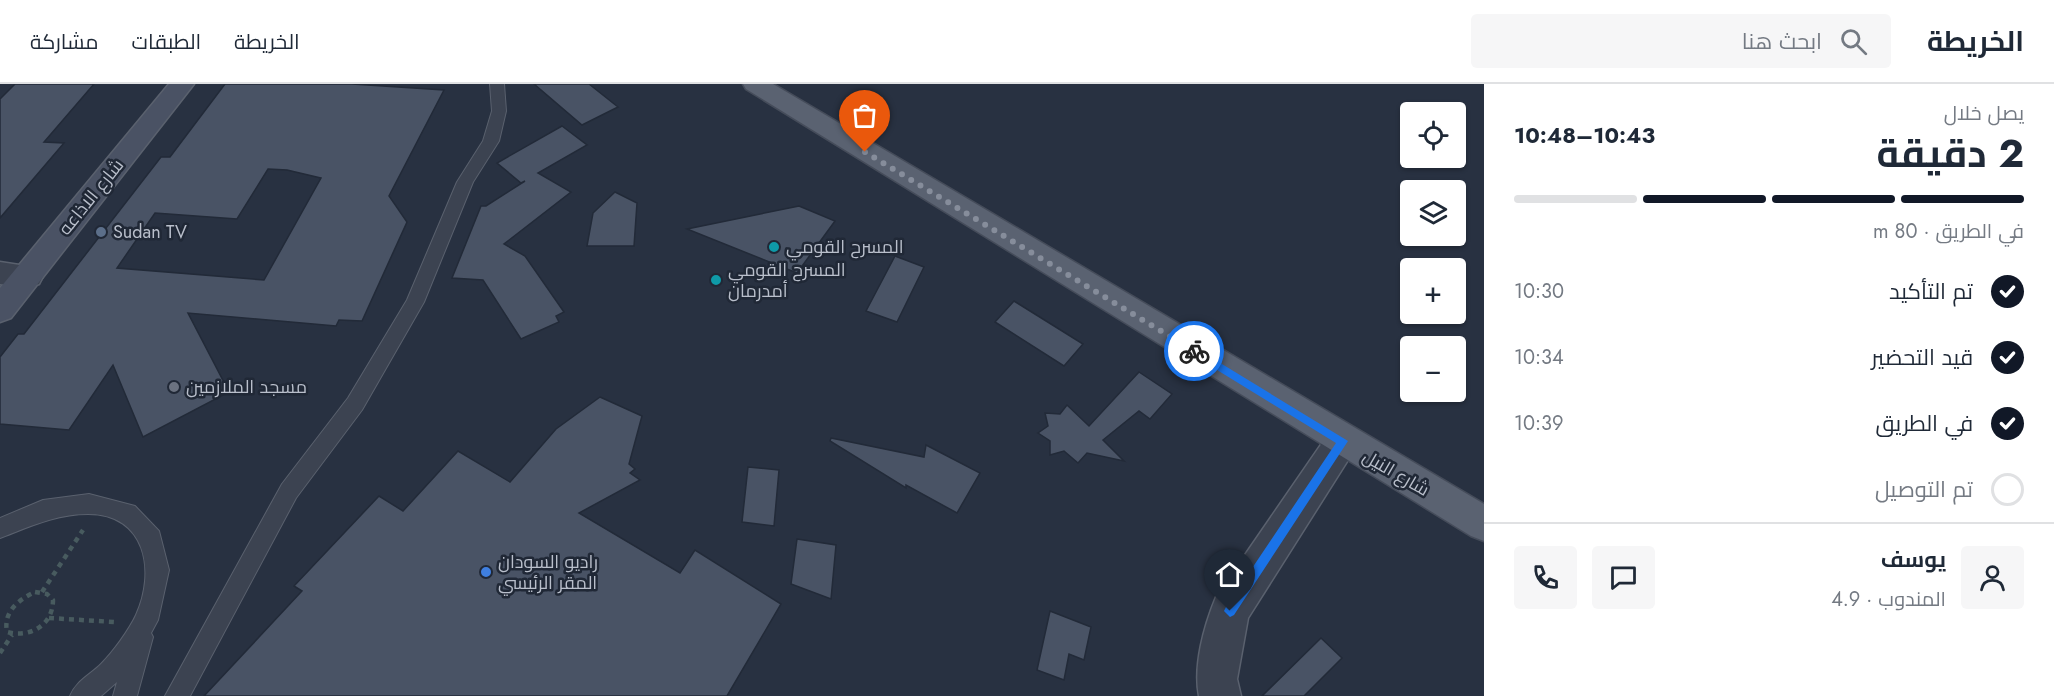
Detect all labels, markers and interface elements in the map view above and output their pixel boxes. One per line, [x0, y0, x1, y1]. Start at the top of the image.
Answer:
search box [1471, 14, 1891, 68]
text: الخريطة [1927, 21, 2024, 62]
text: ابحث هنا [1742, 25, 1822, 57]
icon: search [1837, 25, 1870, 58]
text: مشاركة [30, 27, 99, 57]
text: الطبقات [132, 27, 201, 57]
text: الخريطة [234, 27, 300, 57]
pin [839, 90, 890, 152]
icon: bag [848, 99, 881, 132]
text: يصل خلال [1944, 99, 2024, 128]
map controls [1400, 102, 1466, 402]
button: locate [1400, 102, 1466, 168]
text: 10:43–10:48 [1514, 119, 1655, 151]
text: 2 دقيقة [1876, 125, 2024, 182]
street label: شارع الاذاعه [52, 153, 130, 241]
button: layers [1400, 180, 1466, 246]
text: في الطريق · 80 m [1873, 217, 2024, 246]
place label: Sudan TV [113, 219, 187, 245]
marker: Sudan TV [94, 225, 108, 239]
place label: المسرح القومي [786, 234, 904, 261]
marker: المسرح القومي [767, 240, 781, 254]
place label: المسرح القومي أمدرمان [728, 257, 846, 304]
button: + [1400, 258, 1466, 324]
marker: المسرح القومي أمدرمان [709, 273, 723, 287]
text: تم التأكيد [1889, 275, 1973, 307]
icon: check [1991, 275, 2024, 308]
text: 10:30 [1514, 277, 1564, 306]
courier [1164, 321, 1224, 381]
icon: bike [1178, 335, 1211, 368]
button: − [1400, 336, 1466, 402]
text: قيد التحضير [1871, 341, 1973, 373]
icon: check [1991, 341, 2024, 374]
text: 10:34 [1514, 343, 1564, 372]
place label: مسجد الملازمين [186, 374, 307, 400]
marker: مسجد الملازمين [167, 380, 181, 394]
text: في الطريق [1876, 407, 1973, 439]
icon: check [1991, 407, 2024, 440]
text: 10:39 [1514, 409, 1563, 438]
street label: شارع النيل [1358, 443, 1434, 503]
text: تم التوصيل [1875, 473, 1973, 505]
text: يوسف [1881, 543, 1946, 575]
button: phone [1514, 546, 1577, 609]
button: chat [1592, 546, 1655, 609]
button: person [1961, 546, 2024, 609]
place label: راديو السودان المقر الرئيسي [498, 549, 598, 596]
pin [1204, 549, 1255, 611]
icon: home [1213, 558, 1246, 591]
marker: راديو السودان المقر الرئيسي [479, 565, 493, 579]
text: المندوب · 4.9 [1831, 585, 1946, 614]

